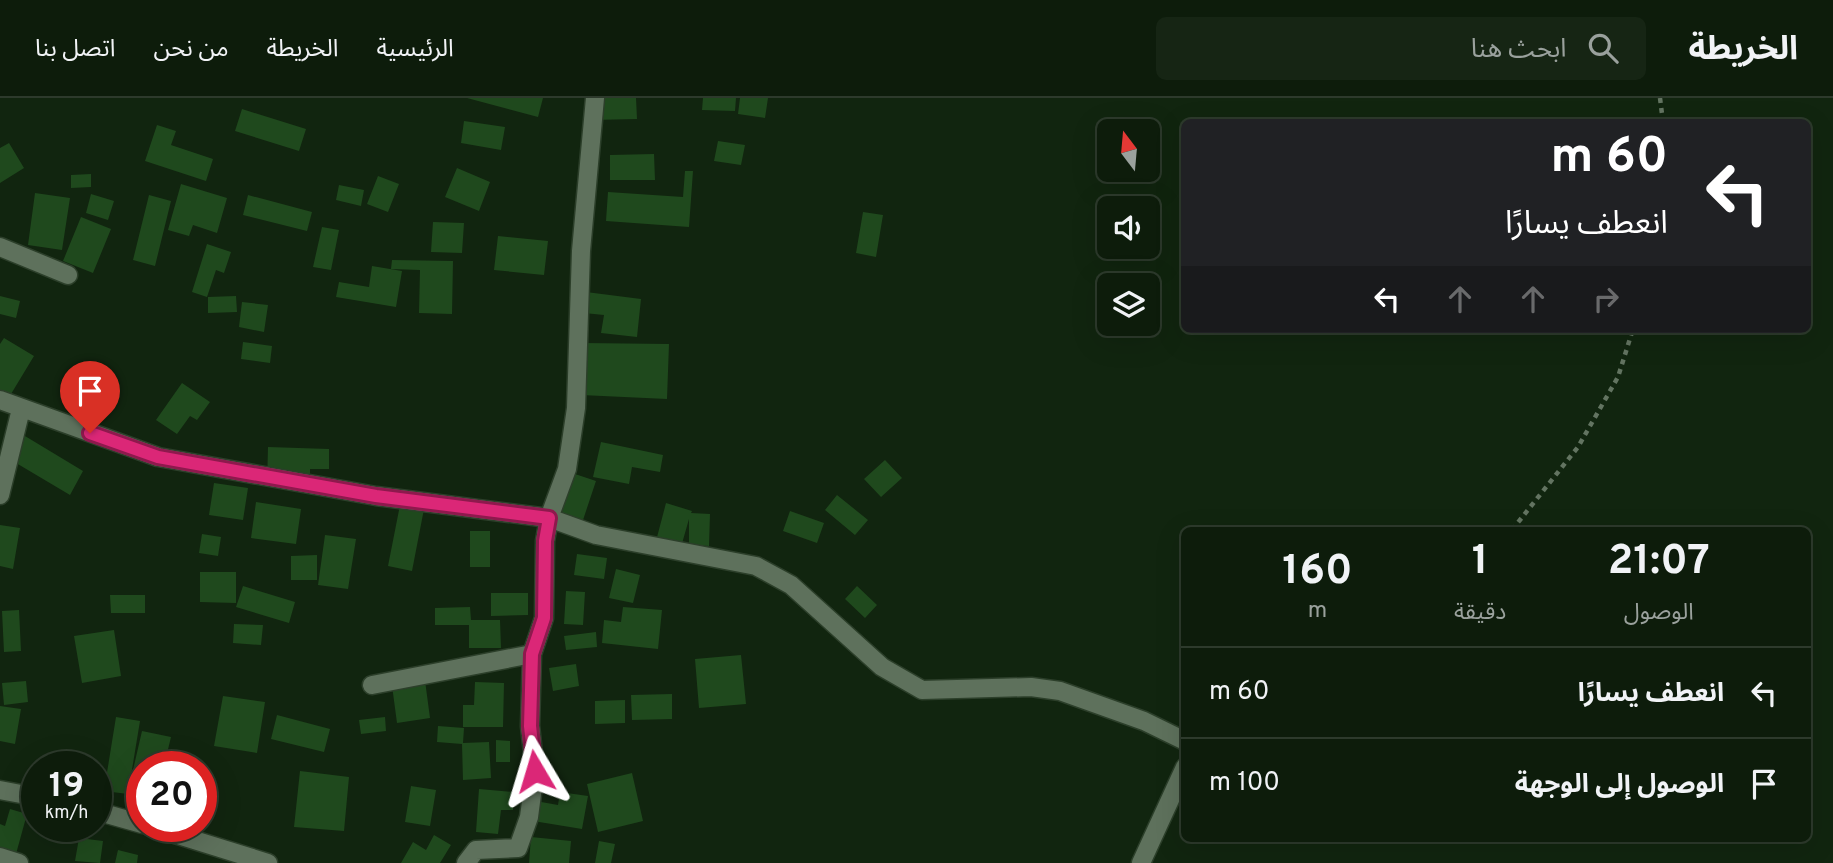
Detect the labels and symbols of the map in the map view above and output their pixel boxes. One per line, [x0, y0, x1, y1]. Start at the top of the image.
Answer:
north arrow [1097, 119, 1160, 182]
pin [60, 361, 120, 433]
position arrow [498, 734, 572, 808]
speed limit sign: 20 [126, 751, 217, 842]

